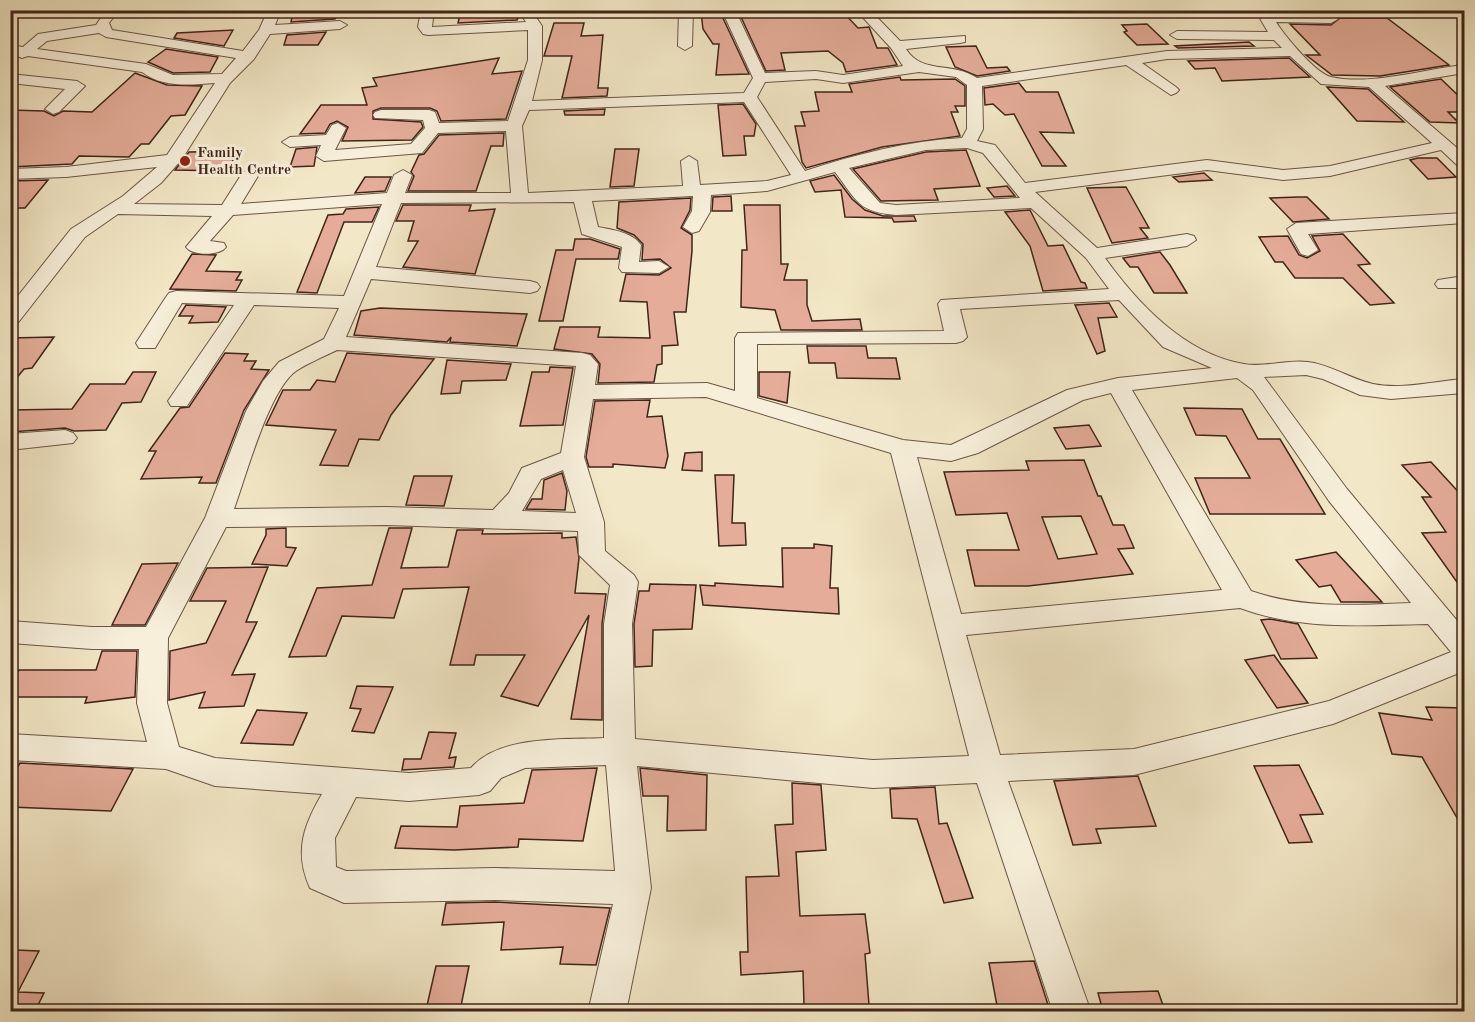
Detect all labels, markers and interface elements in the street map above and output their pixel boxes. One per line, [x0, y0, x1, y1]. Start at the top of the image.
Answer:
place label: Family Health Centre [197, 146, 291, 178]
marker: Family Health Centre [178, 154, 192, 168]

